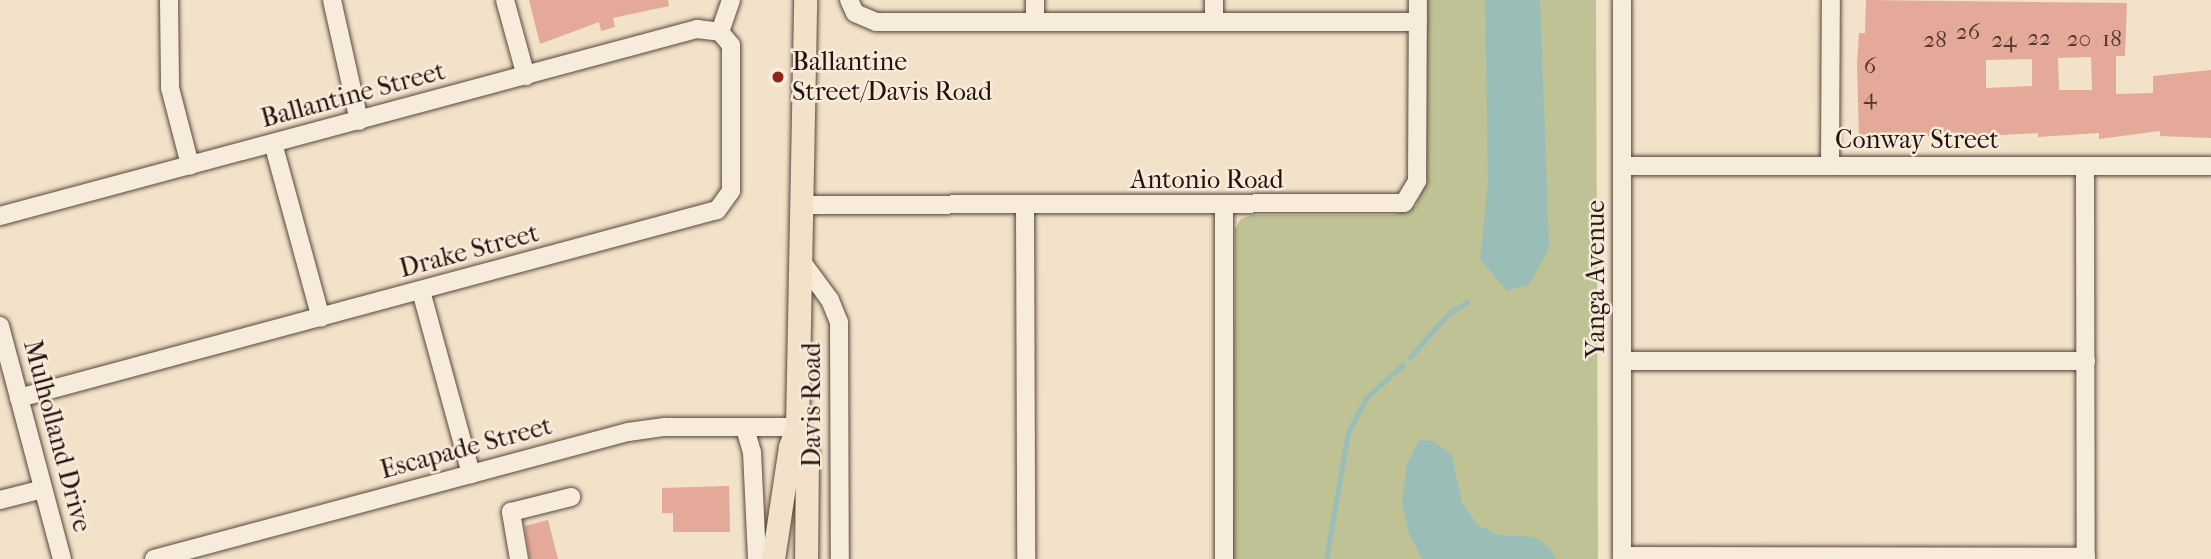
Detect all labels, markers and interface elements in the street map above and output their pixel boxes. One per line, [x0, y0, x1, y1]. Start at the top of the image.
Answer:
house number: 26 [1956, 18, 1980, 46]
house number: 22 [2027, 24, 2051, 52]
house number: 20 [2067, 25, 2091, 53]
house number: 18 [2102, 25, 2122, 53]
house number: 28 [1923, 26, 1947, 54]
house number: 24 [1991, 26, 2017, 54]
place label: Ballantine Street/Davis Road [792, 46, 992, 108]
house number: 6 [1864, 52, 1876, 80]
street label: Ballantine Street [258, 55, 448, 135]
marker: Ballantine Street/Davis Road [770, 69, 786, 85]
house number: 4 [1863, 83, 1877, 111]
street label: Conway Street [1835, 124, 1999, 156]
street label: Antonio Road [1130, 164, 1284, 196]
street label: Yanga Avenue [1580, 200, 1612, 358]
street label: Drake Street [396, 217, 542, 285]
street label: Mulholland Drive [16, 337, 98, 535]
street label: Davis Road [796, 342, 828, 468]
street label: Escapade Street [377, 410, 555, 486]

